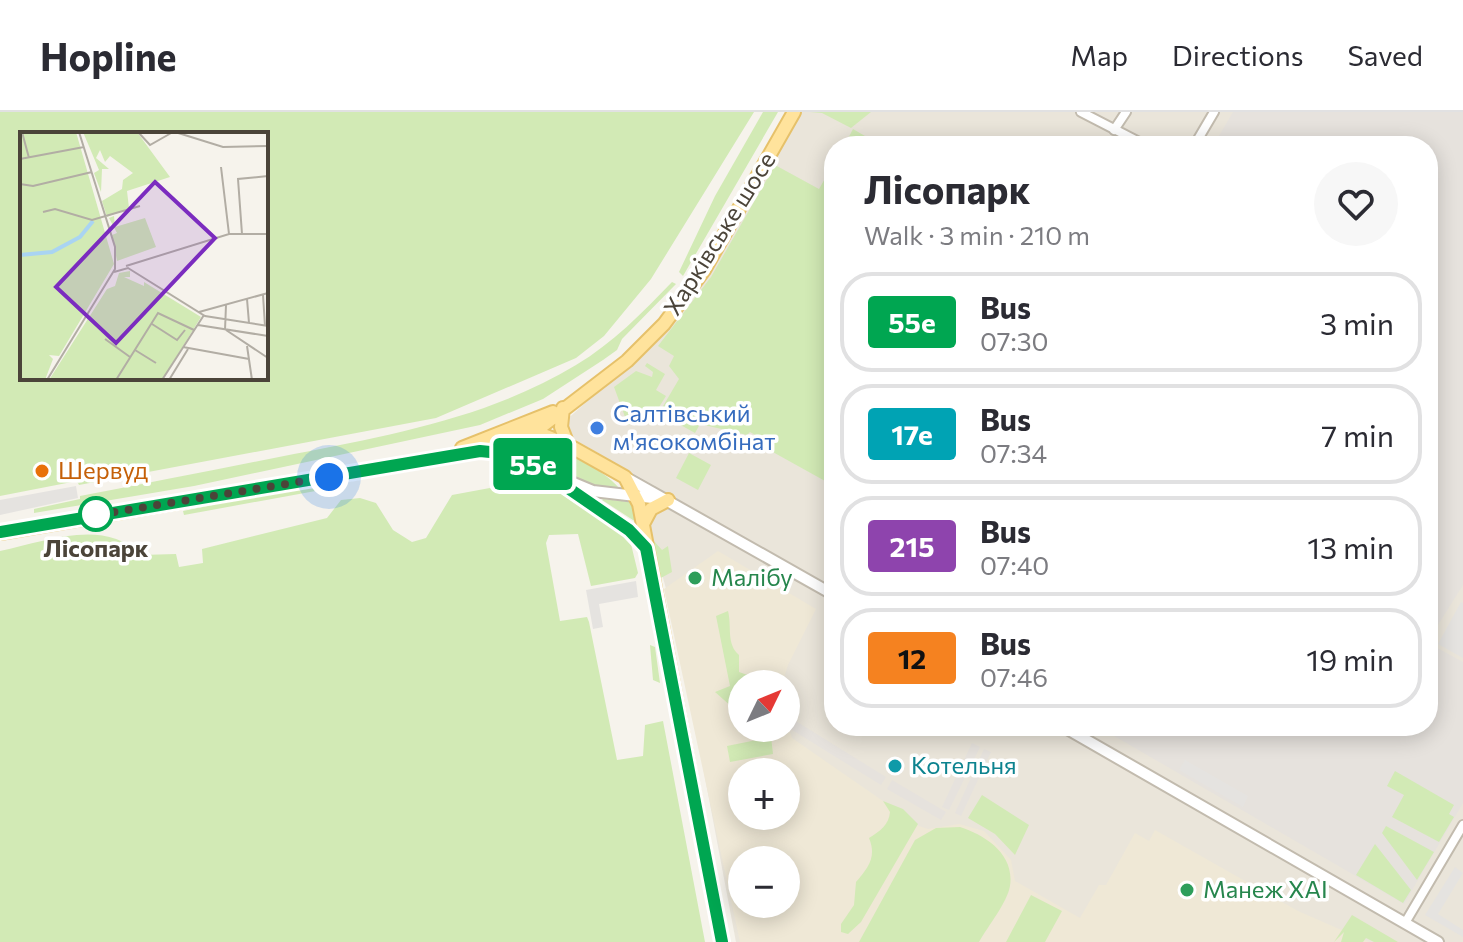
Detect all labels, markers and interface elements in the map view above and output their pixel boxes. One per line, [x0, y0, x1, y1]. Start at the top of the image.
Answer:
text: Hopline [40, 32, 177, 79]
text: Map [1070, 38, 1128, 72]
text: Directions [1172, 38, 1303, 72]
text: Saved [1347, 38, 1423, 72]
inset map [20, 132, 268, 380]
street label: Харківське шосе [657, 146, 781, 320]
button: heart [1314, 162, 1398, 246]
text: Лісопарк [864, 165, 1030, 212]
text: Walk · 3 min · 210 m [864, 219, 1090, 250]
text: Bus [980, 288, 1031, 325]
text: 3 min [1320, 304, 1394, 341]
text: 55е [888, 305, 936, 339]
text: 07:30 [980, 325, 1049, 356]
place label: Салтівський м'ясокомбінат [613, 398, 776, 455]
text: Bus [980, 400, 1031, 437]
text: 7 min [1321, 416, 1394, 453]
text: 17е [891, 417, 933, 451]
marker: Салтівський м'ясокомбінат [588, 419, 606, 437]
text: 07:34 [980, 437, 1047, 468]
line badge: 55е [487, 438, 579, 490]
text: 55е [509, 447, 557, 481]
place label: Шервуд [58, 455, 148, 484]
your location [309, 457, 349, 497]
marker: Шервуд [33, 462, 51, 480]
marker: Лісопарк [79, 497, 113, 531]
text: Bus [980, 512, 1031, 549]
text: 13 min [1307, 528, 1394, 565]
text: 215 [890, 529, 934, 563]
place label: Лісопарк [43, 533, 149, 562]
text: 07:40 [980, 549, 1049, 580]
place label: Малібу [711, 562, 793, 591]
marker: Малібу [686, 569, 704, 587]
text: Bus [980, 624, 1031, 661]
text: 19 min [1306, 640, 1394, 677]
text: 12 [898, 641, 926, 675]
text: 07:46 [980, 661, 1048, 692]
north arrow [728, 670, 800, 742]
map controls [728, 670, 800, 918]
place label: Котельня [911, 750, 1017, 779]
marker: Котельня [886, 757, 904, 775]
button: + [728, 758, 800, 830]
button: − [728, 846, 800, 918]
place label: Манеж ХАІ [1203, 874, 1328, 903]
marker: Манеж ХАІ [1178, 881, 1196, 899]

